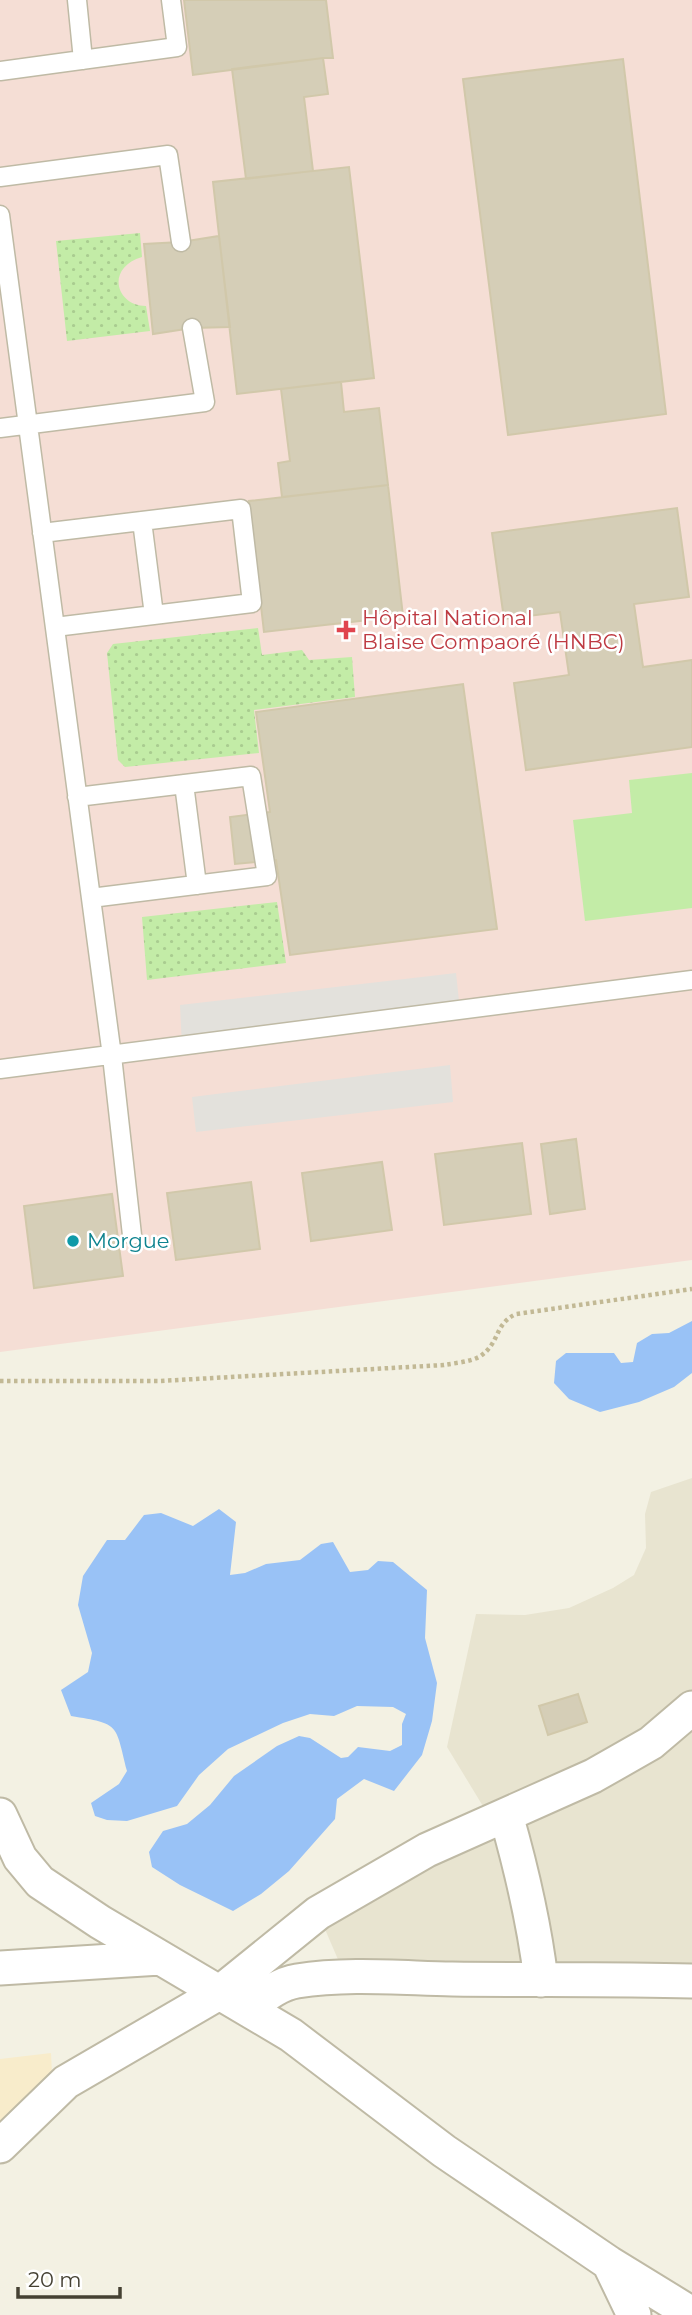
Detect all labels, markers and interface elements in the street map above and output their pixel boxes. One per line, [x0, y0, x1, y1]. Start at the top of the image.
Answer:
place label: Hôpital National Blaise Compaoré (HNBC) [362, 605, 625, 654]
marker: Hôpital National Blaise Compaoré (HNBC) [336, 620, 356, 640]
place label: Morgue [87, 1228, 170, 1253]
marker: Morgue [65, 1233, 81, 1249]
scale bar [18, 2256, 119, 2300]
text: 20 m [28, 2267, 82, 2292]

